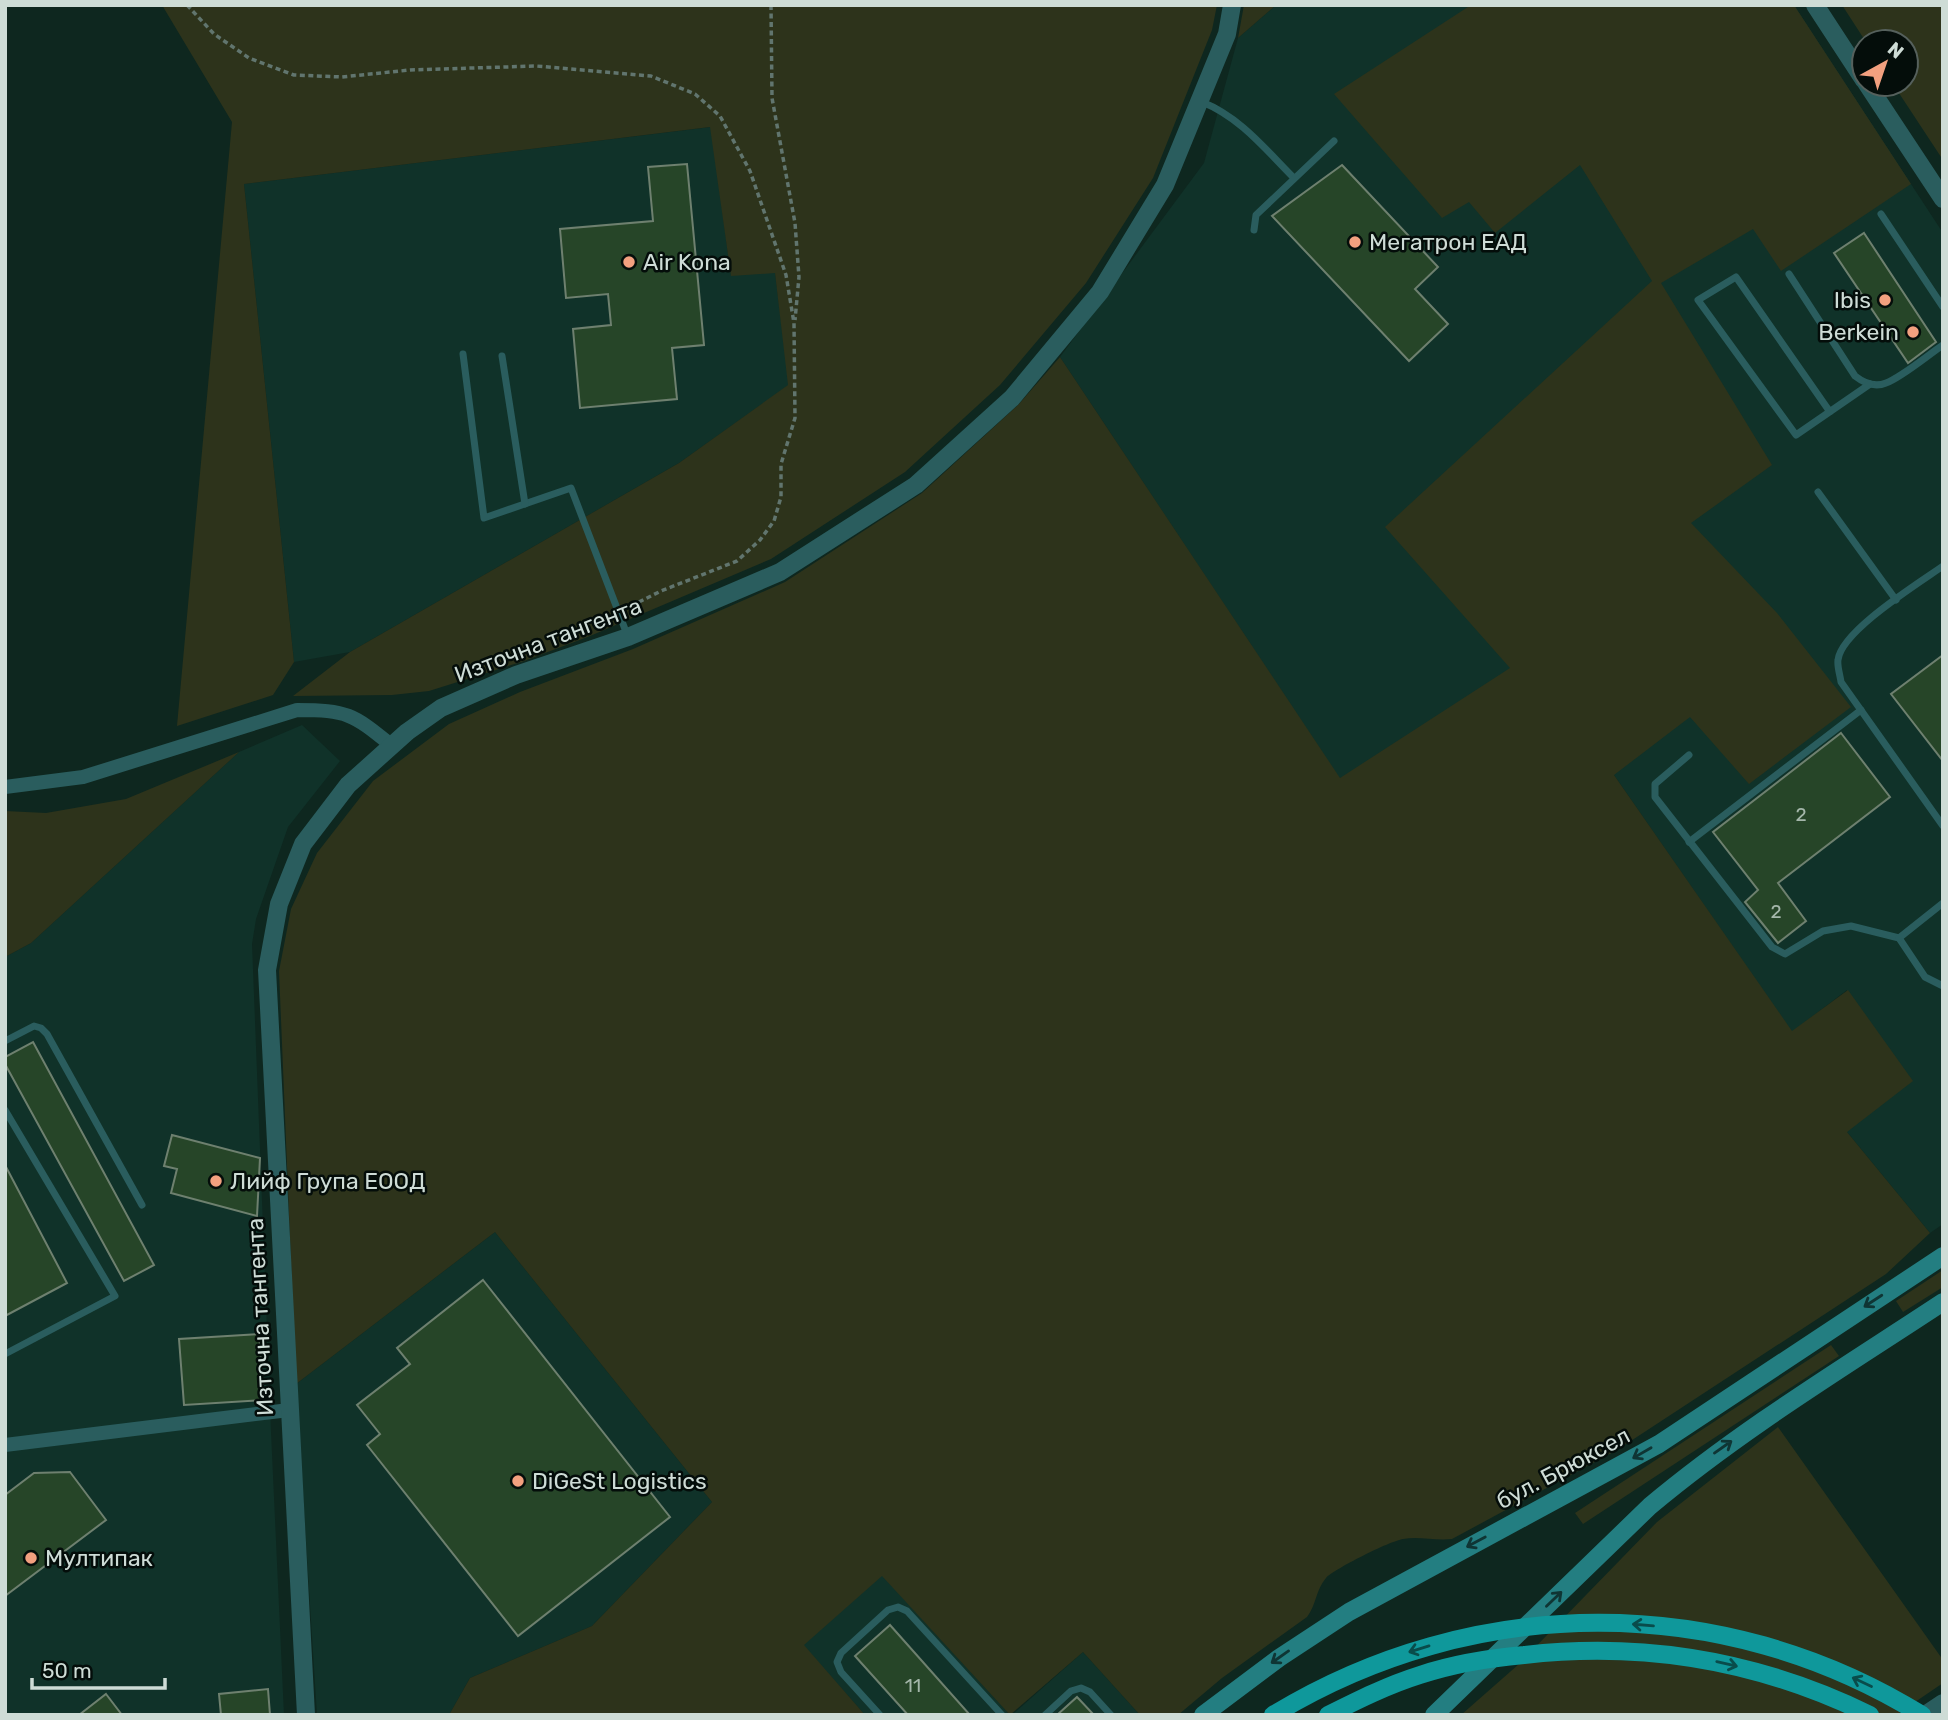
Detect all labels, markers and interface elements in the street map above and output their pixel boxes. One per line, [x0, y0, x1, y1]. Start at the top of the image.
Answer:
north arrow [1850, 28, 1920, 98]
text: N [1883, 37, 1908, 64]
place label: Мегатрон ЕАД [1369, 228, 1527, 256]
marker: Мегатрон ЕАД [1347, 234, 1363, 250]
place label: Air Kona [643, 248, 731, 276]
marker: Air Kona [621, 254, 637, 270]
place label: Ibis [1834, 286, 1871, 314]
marker: Ibis [1877, 292, 1893, 308]
place label: Berkein [1818, 318, 1899, 346]
marker: Berkein [1905, 324, 1921, 340]
street label: Източна тангента [450, 591, 646, 689]
house number: 2 [1795, 803, 1807, 826]
house number: 2 [1770, 900, 1782, 923]
place label: Лийф Група ЕООД [230, 1167, 425, 1195]
marker: Лийф Група ЕООД [208, 1173, 224, 1189]
street label: Източна тангента [241, 1217, 279, 1417]
one-way arrow [1863, 1295, 1883, 1309]
street label: бул. Брюксел [1491, 1421, 1635, 1515]
one-way arrow [1713, 1440, 1732, 1454]
one-way arrow [1632, 1447, 1652, 1461]
place label: DiGeSt Logistics [532, 1467, 707, 1495]
marker: DiGeSt Logistics [510, 1473, 526, 1489]
one-way arrow [1467, 1536, 1487, 1550]
place label: Мултипак [45, 1544, 153, 1572]
marker: Мултипак [23, 1550, 39, 1566]
one-way arrow [1545, 1591, 1562, 1608]
one-way arrow [1633, 1618, 1655, 1631]
one-way arrow [1408, 1643, 1430, 1656]
scale bar [32, 1646, 164, 1690]
one-way arrow [1271, 1650, 1290, 1664]
text: 50 m [42, 1658, 92, 1683]
one-way arrow [1715, 1658, 1738, 1671]
house number: 11 [905, 1674, 921, 1697]
one-way arrow [1852, 1675, 1873, 1688]

